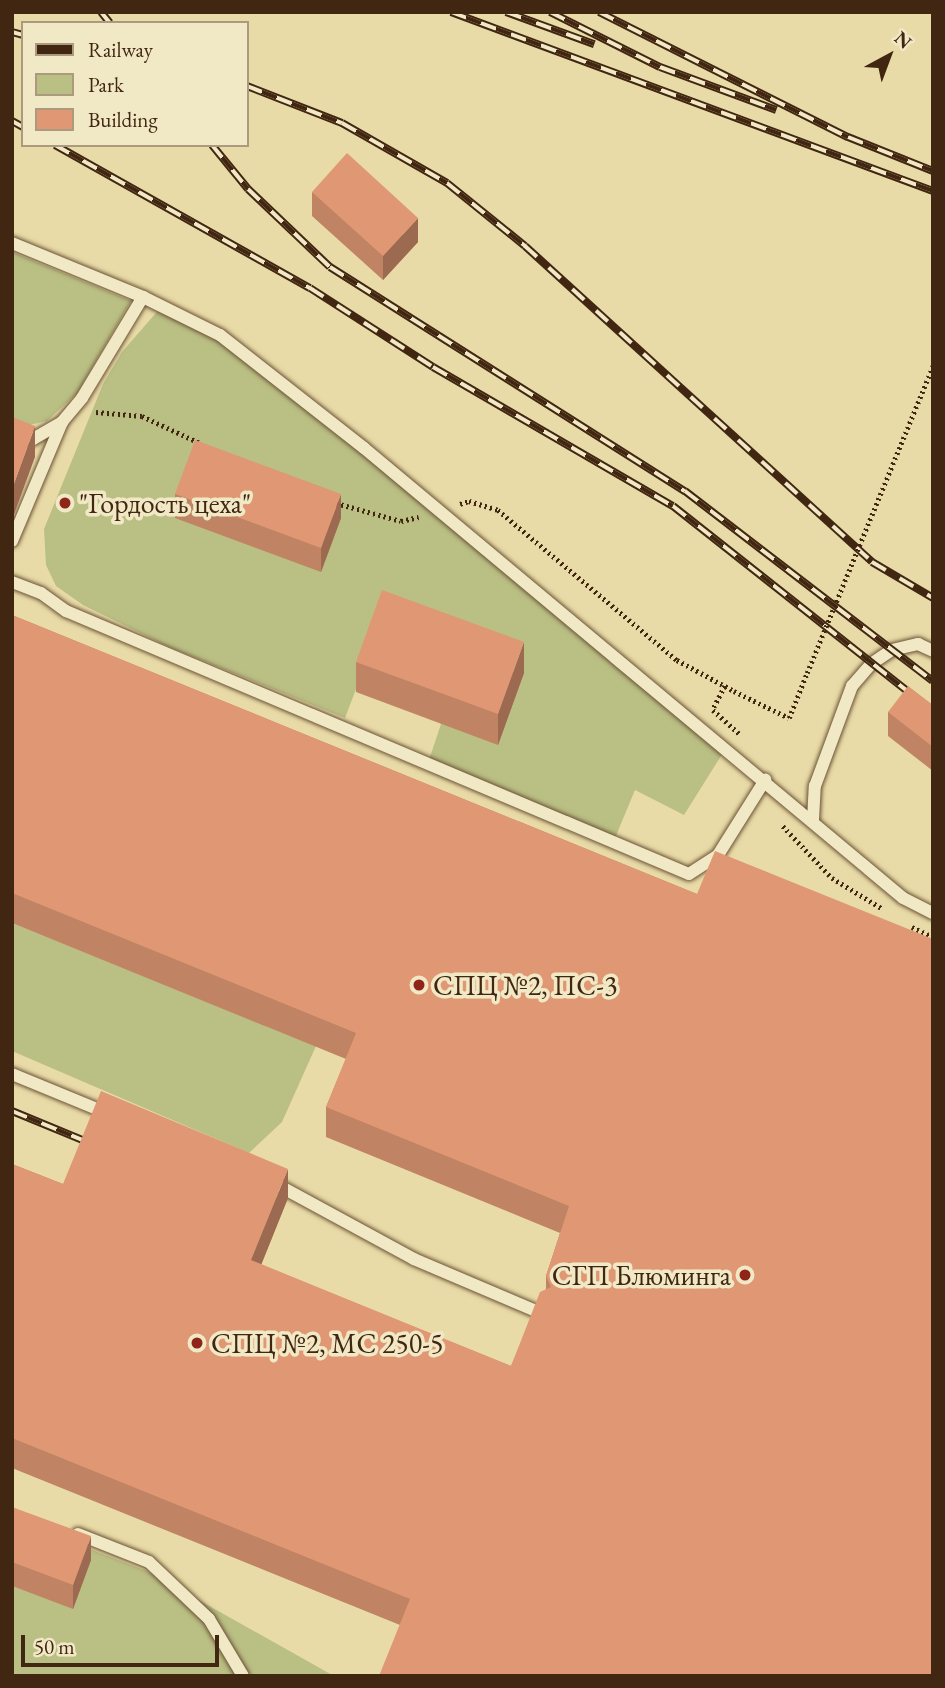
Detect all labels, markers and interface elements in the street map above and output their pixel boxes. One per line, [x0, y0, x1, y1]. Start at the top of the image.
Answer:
legend [21, 21, 248, 147]
north arrow [854, 21, 924, 91]
text: N [889, 25, 917, 54]
text: Railway [88, 36, 153, 63]
text: Park [88, 71, 124, 98]
text: Building [88, 106, 158, 133]
place label: "Гордость цеха" [79, 486, 251, 520]
marker: "Гордость цеха" [57, 495, 73, 511]
place label: СПЦ №2, ПС-3 [433, 968, 617, 1002]
marker: СПЦ №2, ПС-3 [411, 977, 427, 993]
place label: СГП Блюминга [552, 1258, 731, 1292]
marker: СГП Блюминга [737, 1267, 753, 1283]
place label: СПЦ №2, МС 250-5 [211, 1326, 443, 1360]
marker: СПЦ №2, МС 250-5 [189, 1335, 205, 1351]
scale bar [24, 1622, 222, 1666]
text: 50 m [34, 1633, 75, 1660]

